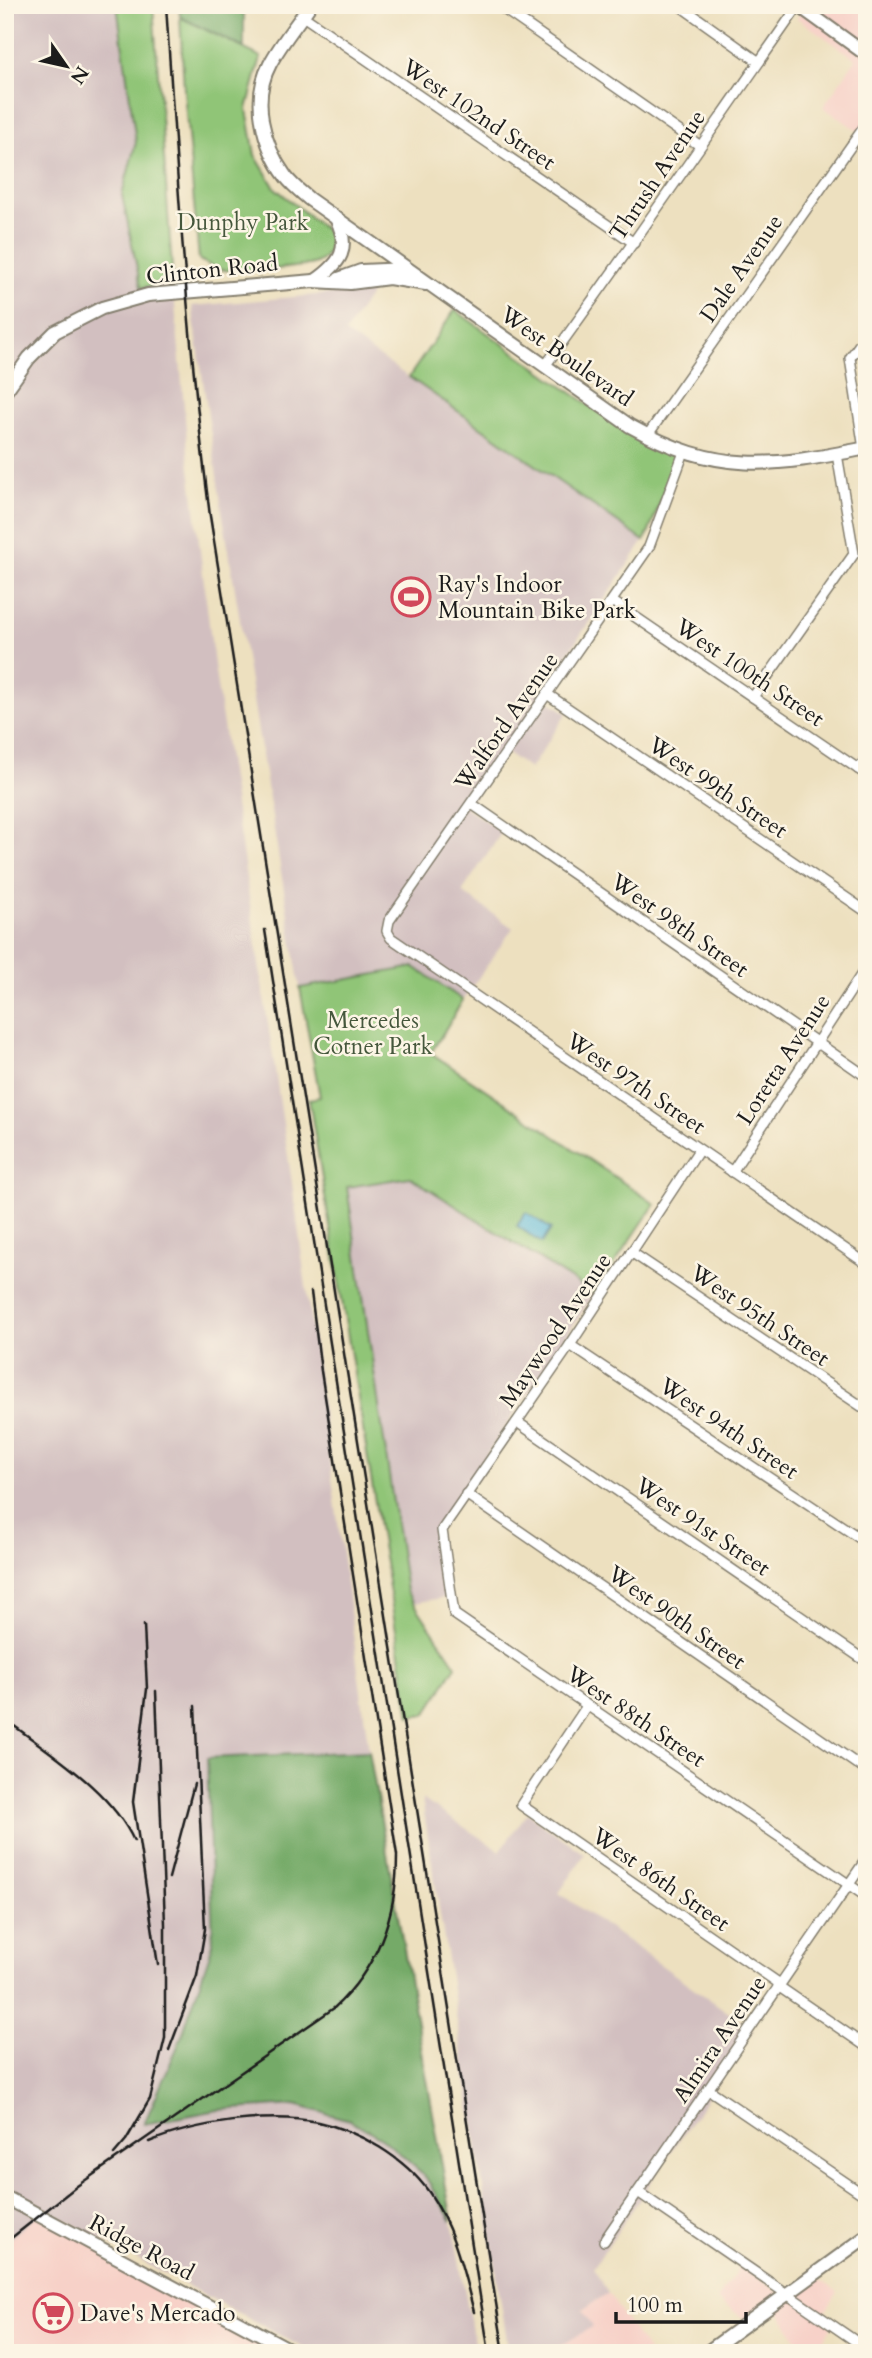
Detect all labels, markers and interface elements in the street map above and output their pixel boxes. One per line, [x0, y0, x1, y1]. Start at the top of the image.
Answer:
north arrow [32, 32, 102, 102]
street label: West 102nd Street [395, 51, 562, 177]
text: N [64, 61, 95, 89]
street label: Thrush Avenue [602, 104, 713, 247]
park label: Dunphy Park [177, 207, 310, 238]
street label: Dale Avenue [693, 208, 790, 329]
street label: Clinton Road [145, 247, 280, 292]
street label: West Boulevard [493, 298, 640, 414]
place label: Ray's Indoor Mountain Bike Park [438, 569, 637, 626]
sports icon: Ray's Indoor Mountain Bike Park [390, 576, 432, 618]
street label: West 100th Street [668, 610, 830, 734]
street label: Walford Avenue [447, 646, 566, 797]
street label: West 99th Street [641, 729, 794, 846]
street label: West 98th Street [604, 866, 755, 985]
street label: Loretta Avenue [729, 988, 837, 1131]
park label: Mercedes Cotner Park [313, 1005, 433, 1062]
street label: West 97th Street [559, 1025, 712, 1142]
street label: Maywood Avenue [492, 1247, 619, 1414]
street label: West 95th Street [683, 1257, 836, 1374]
street label: West 94th Street [652, 1370, 805, 1487]
street label: West 91st Street [628, 1469, 776, 1583]
street label: West 90th Street [601, 1558, 752, 1677]
street label: West 88th Street [559, 1658, 712, 1775]
street label: West 86th Street [585, 1820, 736, 1939]
street label: Almira Avenue [665, 1970, 773, 2109]
street label: Ridge Road [84, 2207, 200, 2288]
scale bar [616, 2281, 746, 2325]
text: 100 m [627, 2291, 683, 2320]
supermarket icon: Dave's Mercado [32, 2292, 74, 2334]
place label: Dave's Mercado [80, 2298, 235, 2329]

